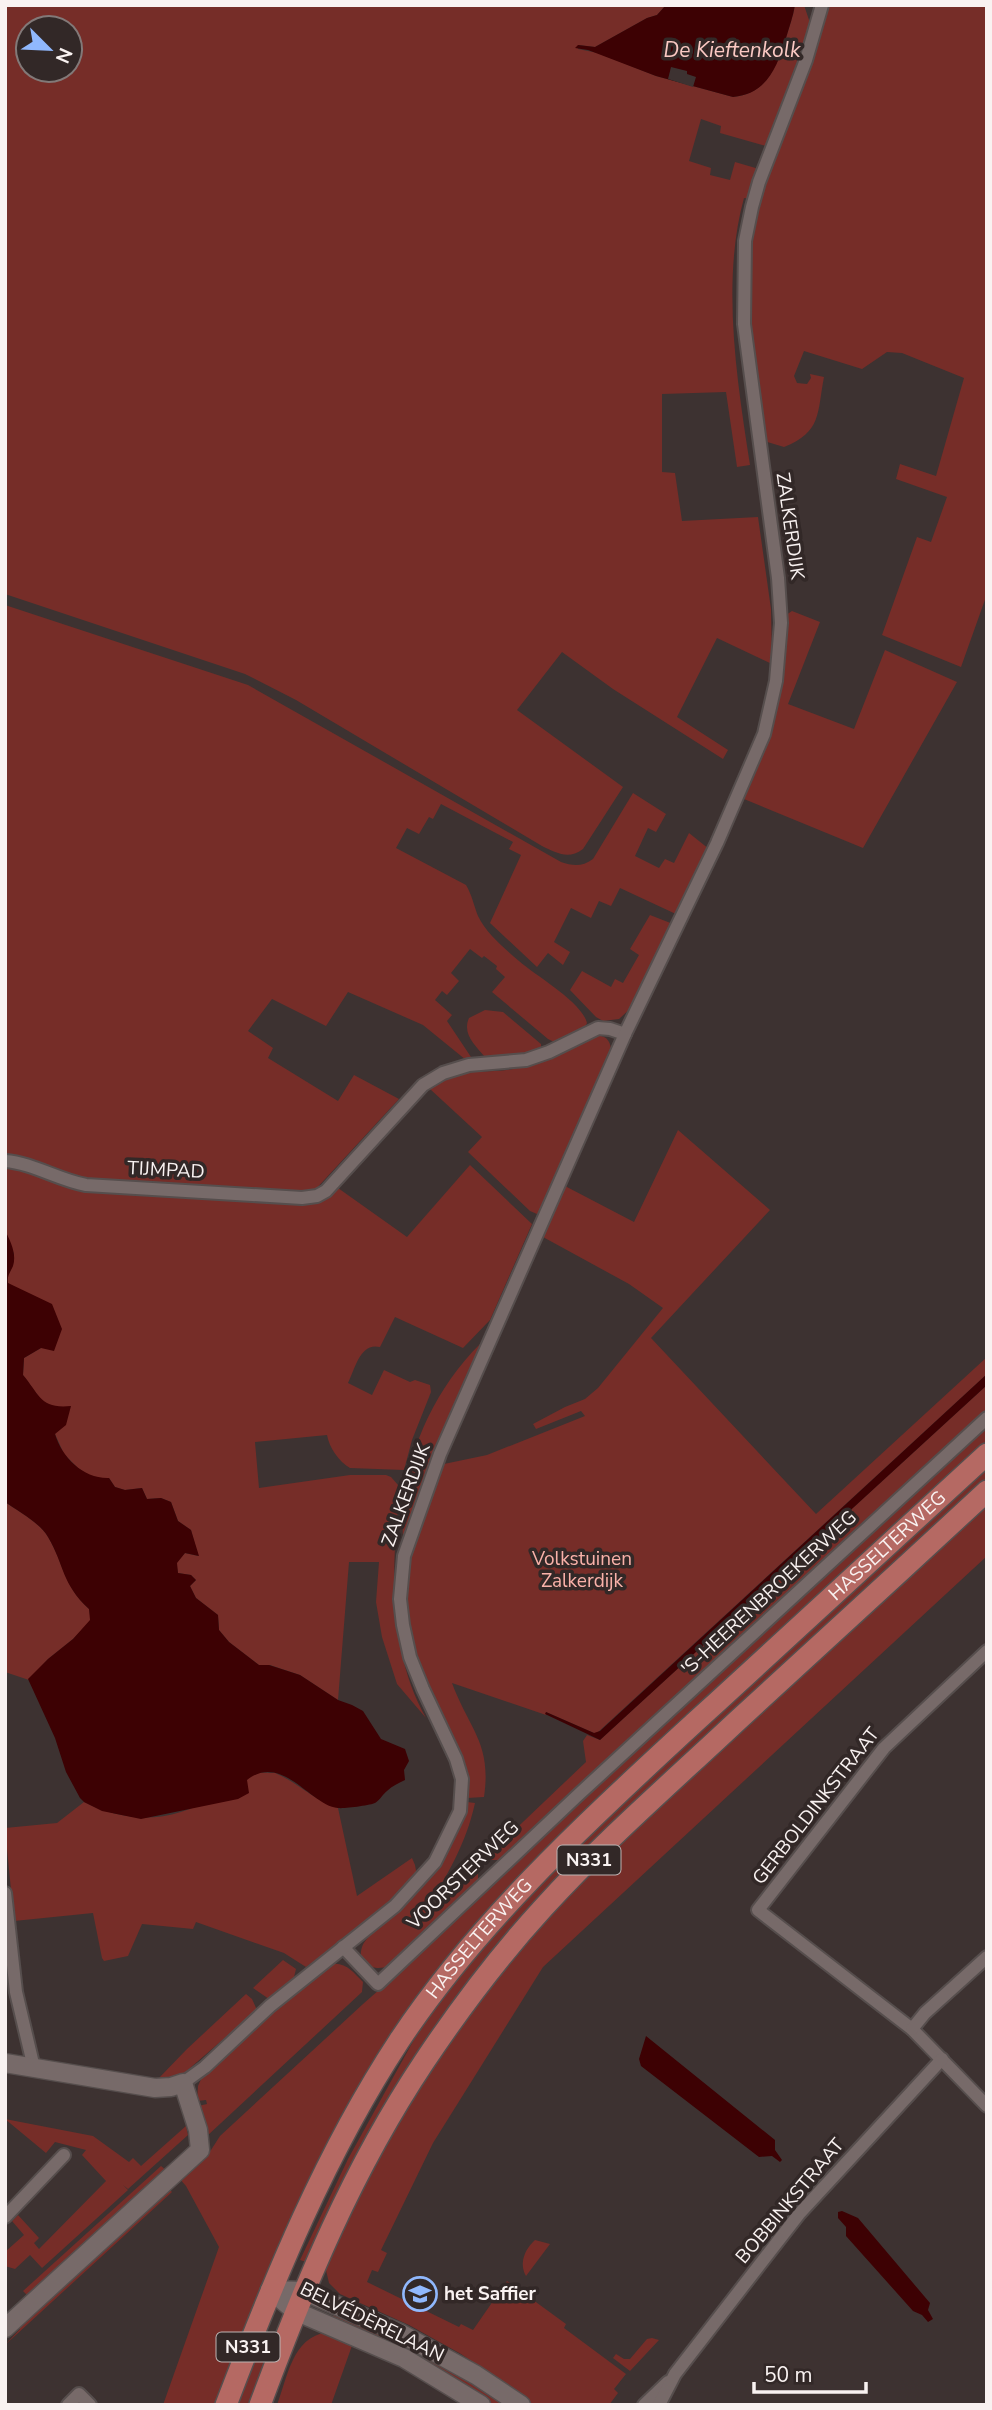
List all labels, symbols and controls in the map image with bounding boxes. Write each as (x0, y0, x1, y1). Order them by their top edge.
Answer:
north arrow (14, 14, 84, 84)
water label: De Kieftenkolk (664, 36, 801, 64)
text: N (49, 44, 78, 67)
street label: ZALKERDIJK (770, 471, 811, 582)
street label: TIJMPAD (127, 1155, 205, 1185)
street label: ZALKERDIJK (375, 1439, 437, 1550)
street label: HASSELTERWEG (823, 1485, 952, 1607)
street label: 'S-HEERENBROEKERWEG (676, 1505, 862, 1681)
park label: Volkstuinen Zalkerdijk (531, 1546, 632, 1594)
street label: GERBOLDINKSTRAAT (746, 1722, 886, 1890)
street label: VOORSTERWEG (400, 1815, 525, 1936)
road number: N331 (558, 1846, 620, 1874)
street label: HASSELTERWEG (420, 1873, 538, 2004)
street label: BOBBINKSTRAAT (730, 2132, 851, 2269)
school or university icon: het Saffier (401, 2275, 439, 2313)
street label: BELVÉDÈRELAAN (296, 2276, 448, 2368)
place label: het Saffier (444, 2281, 537, 2307)
road number: N331 (216, 2332, 280, 2362)
scale bar (754, 2350, 866, 2394)
text: 50 m (764, 2361, 813, 2389)

